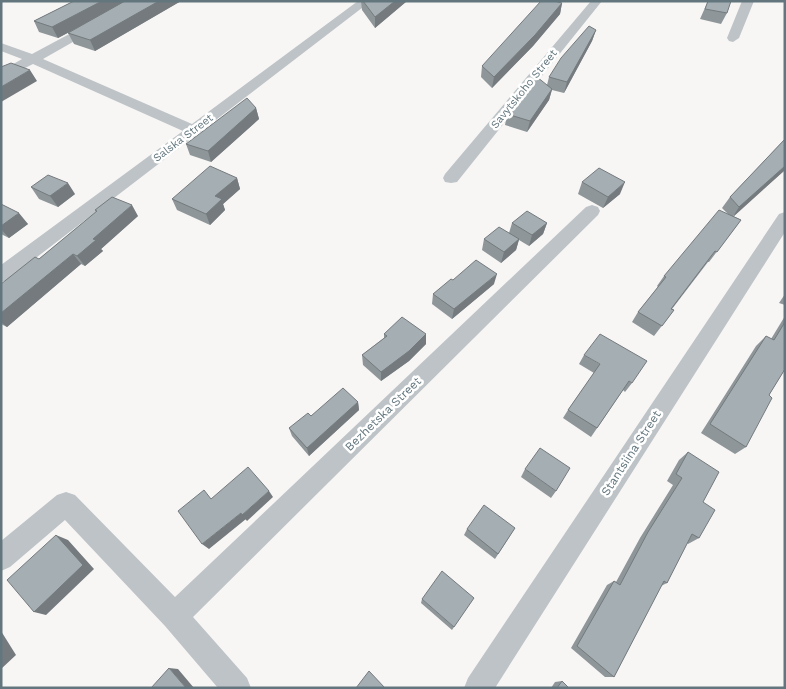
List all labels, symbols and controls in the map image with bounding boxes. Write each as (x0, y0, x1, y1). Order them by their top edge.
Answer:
street label: Savytskoho Street (488, 47, 560, 131)
street label: Salska Street (151, 111, 216, 165)
street label: Bezhetska Street (342, 374, 424, 454)
street label: Stantsiina Street (598, 408, 664, 498)

